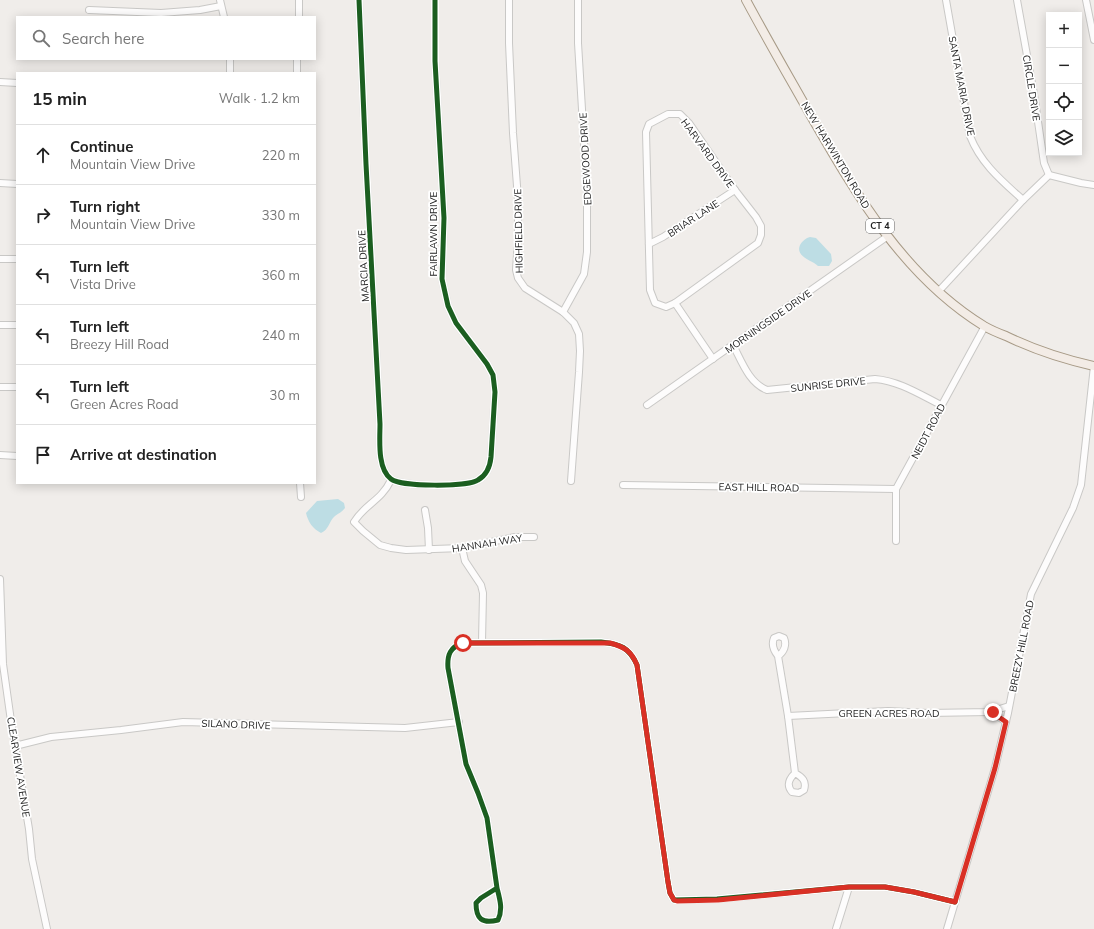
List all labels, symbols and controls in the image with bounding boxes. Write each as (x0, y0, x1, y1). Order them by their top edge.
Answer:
map controls (1046, 12, 1082, 156)
button: + (1046, 12, 1082, 48)
search box (16, 16, 316, 60)
icon: search (30, 27, 52, 49)
text: Search here (62, 29, 144, 48)
street label: SANTA MARIA DRIVE (945, 35, 978, 137)
button: − (1046, 48, 1082, 84)
street label: CIRCLE DRIVE (1020, 54, 1043, 122)
button: locate (1046, 84, 1082, 120)
text: 15 min (32, 88, 87, 109)
text: Walk · 1.2 km (219, 90, 300, 106)
street label: NEW HARWINTON ROAD (798, 99, 873, 211)
street label: EDGEWOOD DRIVE (577, 112, 594, 206)
street label: HARVARD DRIVE (678, 116, 737, 191)
button: layers (1046, 120, 1082, 156)
text: Continue (70, 137, 133, 156)
icon: ahead (32, 144, 54, 166)
text: 220 m (262, 147, 300, 163)
text: Mountain View Drive (70, 156, 195, 172)
street label: HIGHFIELD DRIVE (511, 188, 526, 273)
street label: FAIRLAWN DRIVE (427, 191, 440, 277)
text: Turn right (70, 197, 140, 216)
street label: BRIAR LANE (665, 197, 722, 240)
icon: right (32, 204, 54, 226)
text: 330 m (262, 207, 300, 223)
text: Mountain View Drive (70, 216, 195, 232)
road number: CT 4 (866, 219, 894, 233)
street label: MARCIA DRIVE (355, 230, 372, 302)
text: Turn left (70, 257, 129, 276)
icon: left (32, 264, 54, 286)
text: 360 m (262, 267, 300, 283)
text: Vista Drive (70, 276, 136, 292)
street label: MORNINGSIDE DRIVE (723, 287, 814, 356)
text: Turn left (70, 317, 129, 336)
icon: left (32, 324, 54, 346)
text: 240 m (262, 327, 300, 343)
text: Breezy Hill Road (70, 336, 169, 352)
street label: SUNRISE DRIVE (790, 374, 866, 395)
text: Turn left (70, 377, 129, 396)
icon: left (32, 384, 54, 406)
text: 30 m (270, 387, 300, 403)
text: Green Acres Road (70, 396, 179, 412)
street label: NEIDT ROAD (908, 401, 948, 461)
icon: arrive (32, 444, 54, 466)
text: Arrive at destination (70, 445, 217, 464)
street label: EAST HILL ROAD (718, 480, 800, 495)
street label: HANNAH WAY (451, 531, 524, 555)
street label: BREEZY HILL ROAD (1006, 599, 1037, 693)
route start (454, 634, 472, 652)
route end (984, 703, 1002, 721)
street label: GREEN ACRES ROAD (839, 707, 939, 720)
street label: CLEARVIEW AVENUE (4, 716, 33, 818)
street label: SILANO DRIVE (201, 717, 271, 732)

